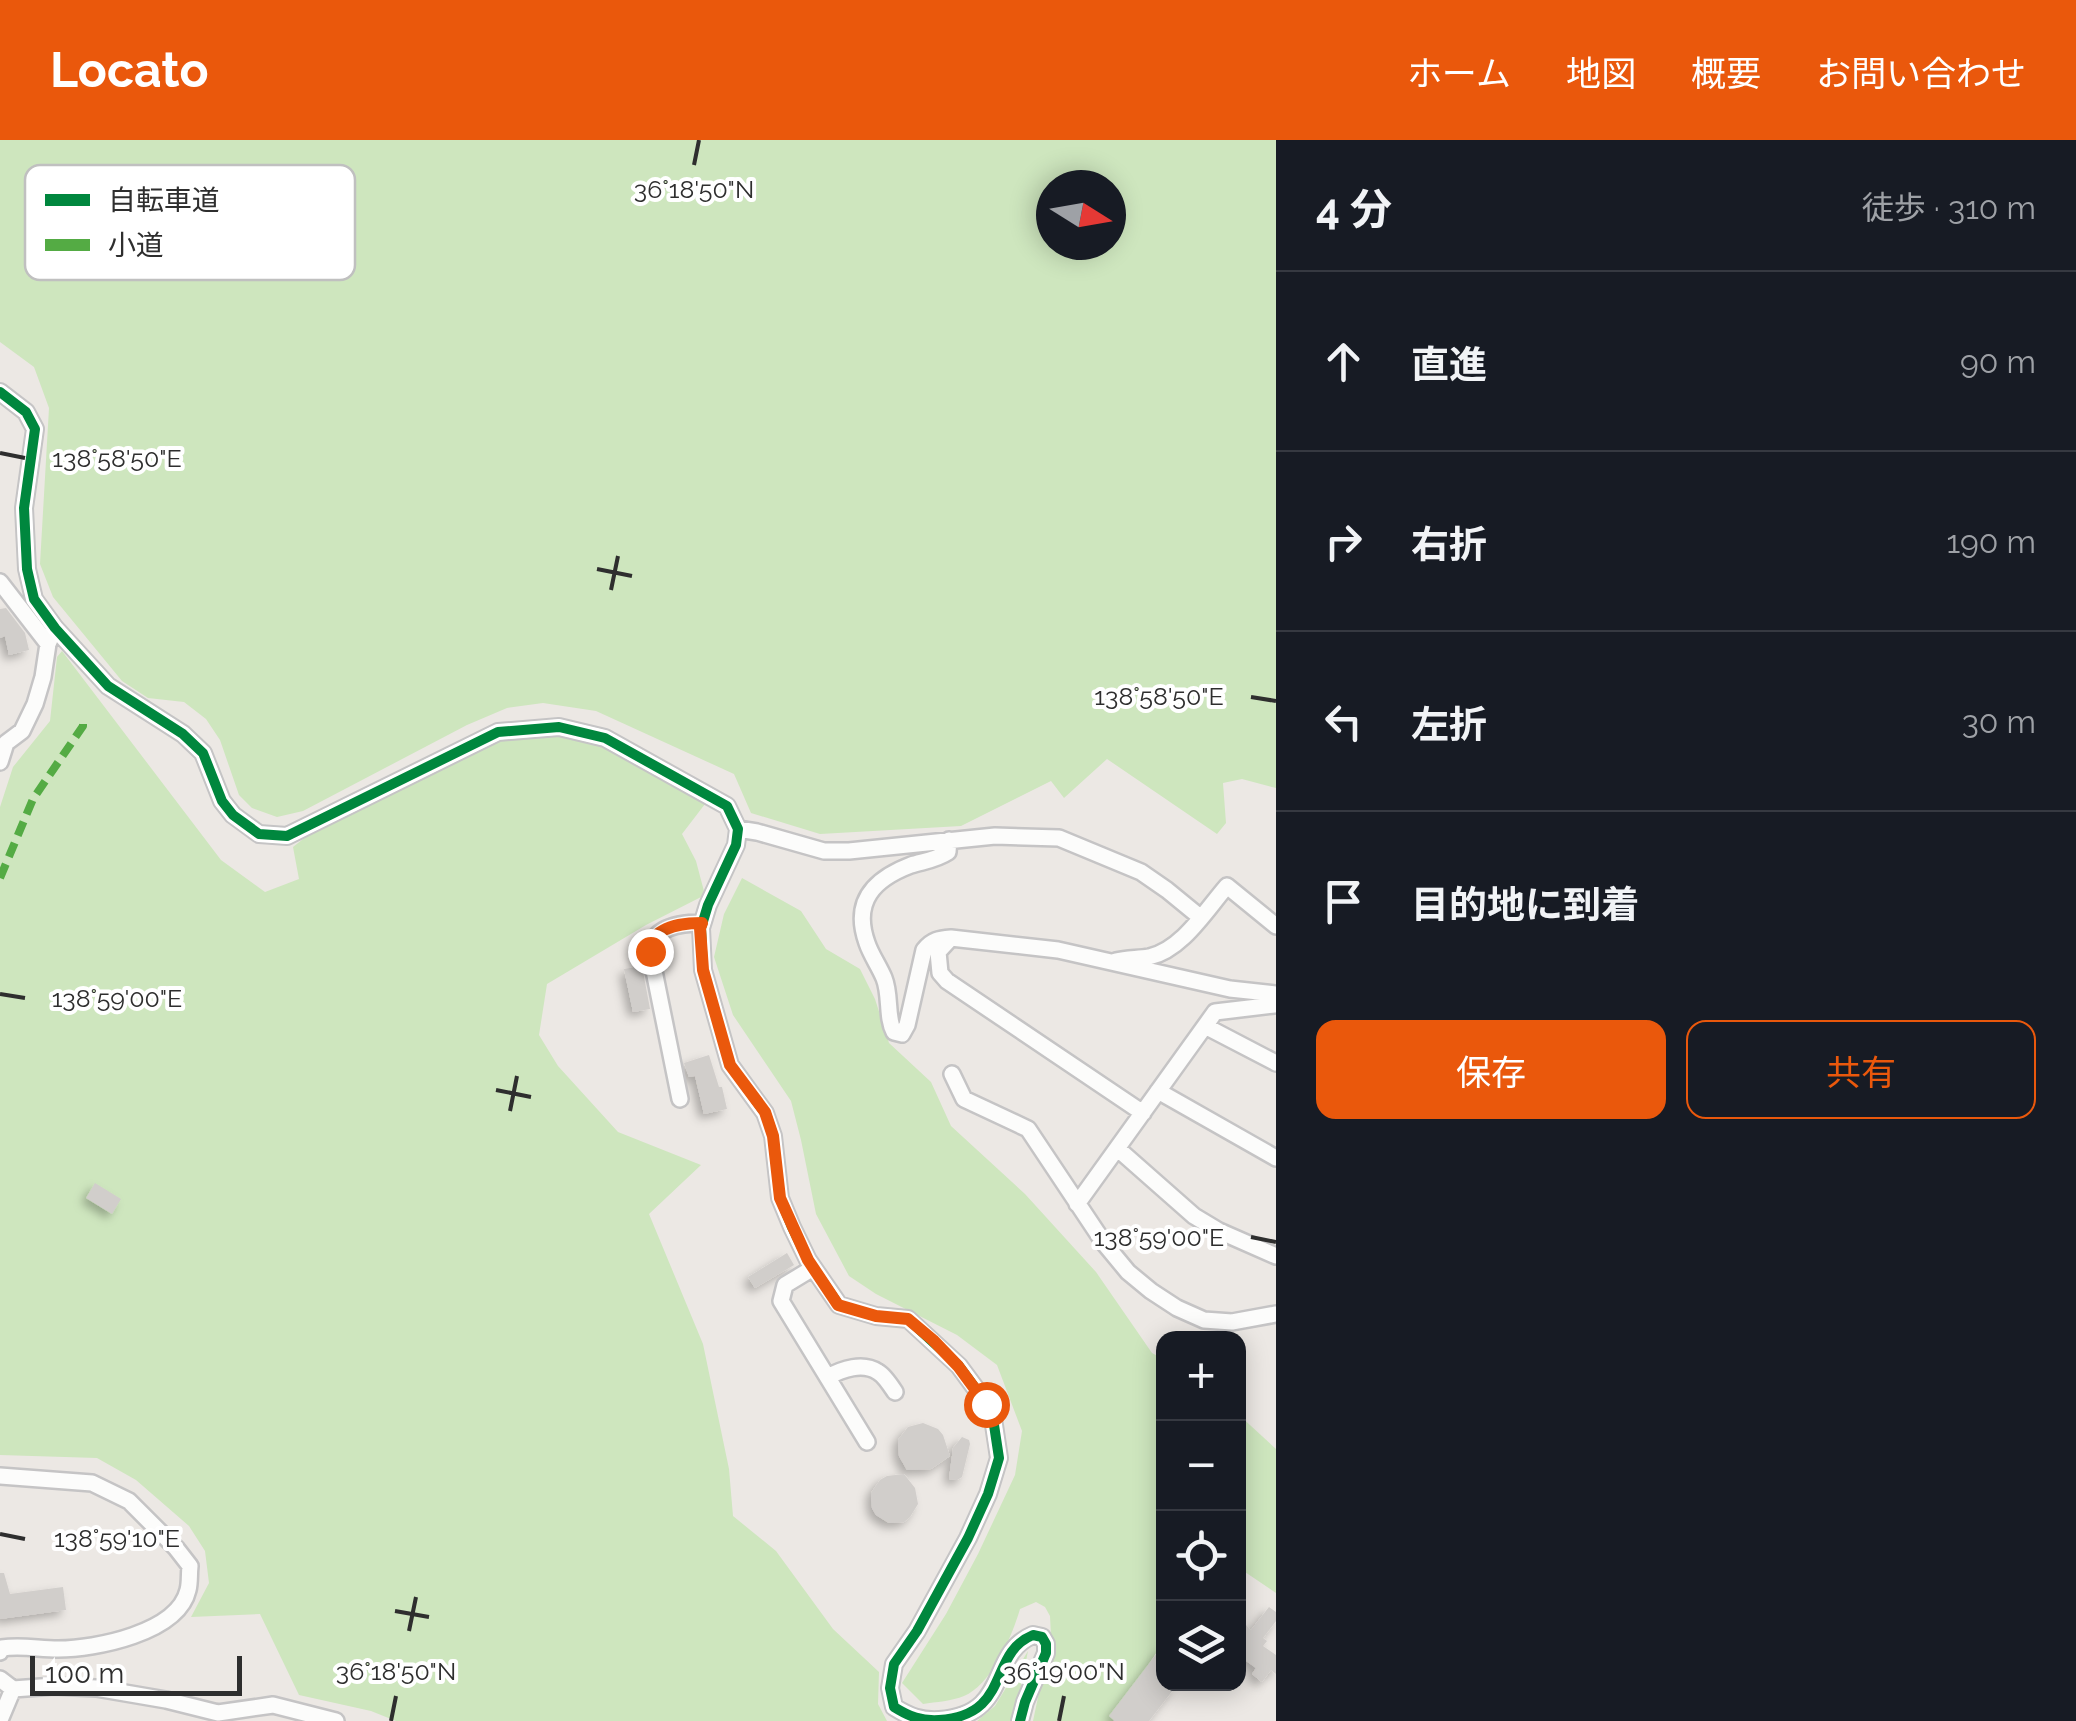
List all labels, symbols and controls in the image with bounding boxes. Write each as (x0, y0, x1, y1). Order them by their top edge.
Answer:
text: Locato (50, 42, 209, 98)
text: ホーム (1407, 53, 1511, 94)
text: 地図 (1566, 53, 1636, 94)
text: 概要 (1691, 53, 1761, 94)
text: お問い合わせ (1816, 53, 2026, 94)
legend (25, 165, 355, 280)
north arrow (1036, 170, 1126, 260)
text: 36°18'50"N (634, 174, 754, 204)
text: 自転車道 (108, 184, 220, 217)
text: 4 分 (1316, 185, 1392, 234)
text: 徒歩 · 310 m (1862, 189, 2036, 226)
text: 小道 (108, 229, 164, 262)
icon: ahead (1316, 334, 1371, 389)
text: 直進 (1411, 342, 1487, 387)
text: 90 m (1960, 343, 2036, 380)
text: 138°58'50"E (52, 443, 182, 473)
icon: right (1316, 514, 1371, 569)
text: 右折 (1411, 522, 1487, 567)
text: 190 m (1946, 523, 2036, 560)
text: 138°58'50"E (1094, 681, 1224, 711)
icon: left (1316, 694, 1371, 749)
text: 左折 (1411, 702, 1487, 747)
text: 30 m (1962, 703, 2036, 740)
icon: arrive (1316, 874, 1371, 929)
text: 目的地に到着 (1411, 882, 1639, 927)
route end (628, 929, 674, 975)
text: 138°59'00"E (52, 983, 182, 1013)
button: 保存 (1316, 1020, 1666, 1119)
button: 共有 (1686, 1020, 2036, 1119)
text: 138°59'00"E (1094, 1222, 1224, 1252)
map controls (1156, 1331, 1246, 1691)
button: + (1156, 1331, 1246, 1421)
route start (964, 1382, 1010, 1428)
button: − (1156, 1421, 1246, 1511)
button: locate (1156, 1511, 1246, 1601)
text: 138°59'10"E (54, 1523, 180, 1553)
button: layers (1156, 1601, 1246, 1691)
scale bar (30, 1651, 242, 1696)
text: 36°18'50"N (336, 1656, 456, 1686)
text: 36°19'00"N (1003, 1656, 1125, 1686)
text: 100 m (45, 1657, 124, 1690)

